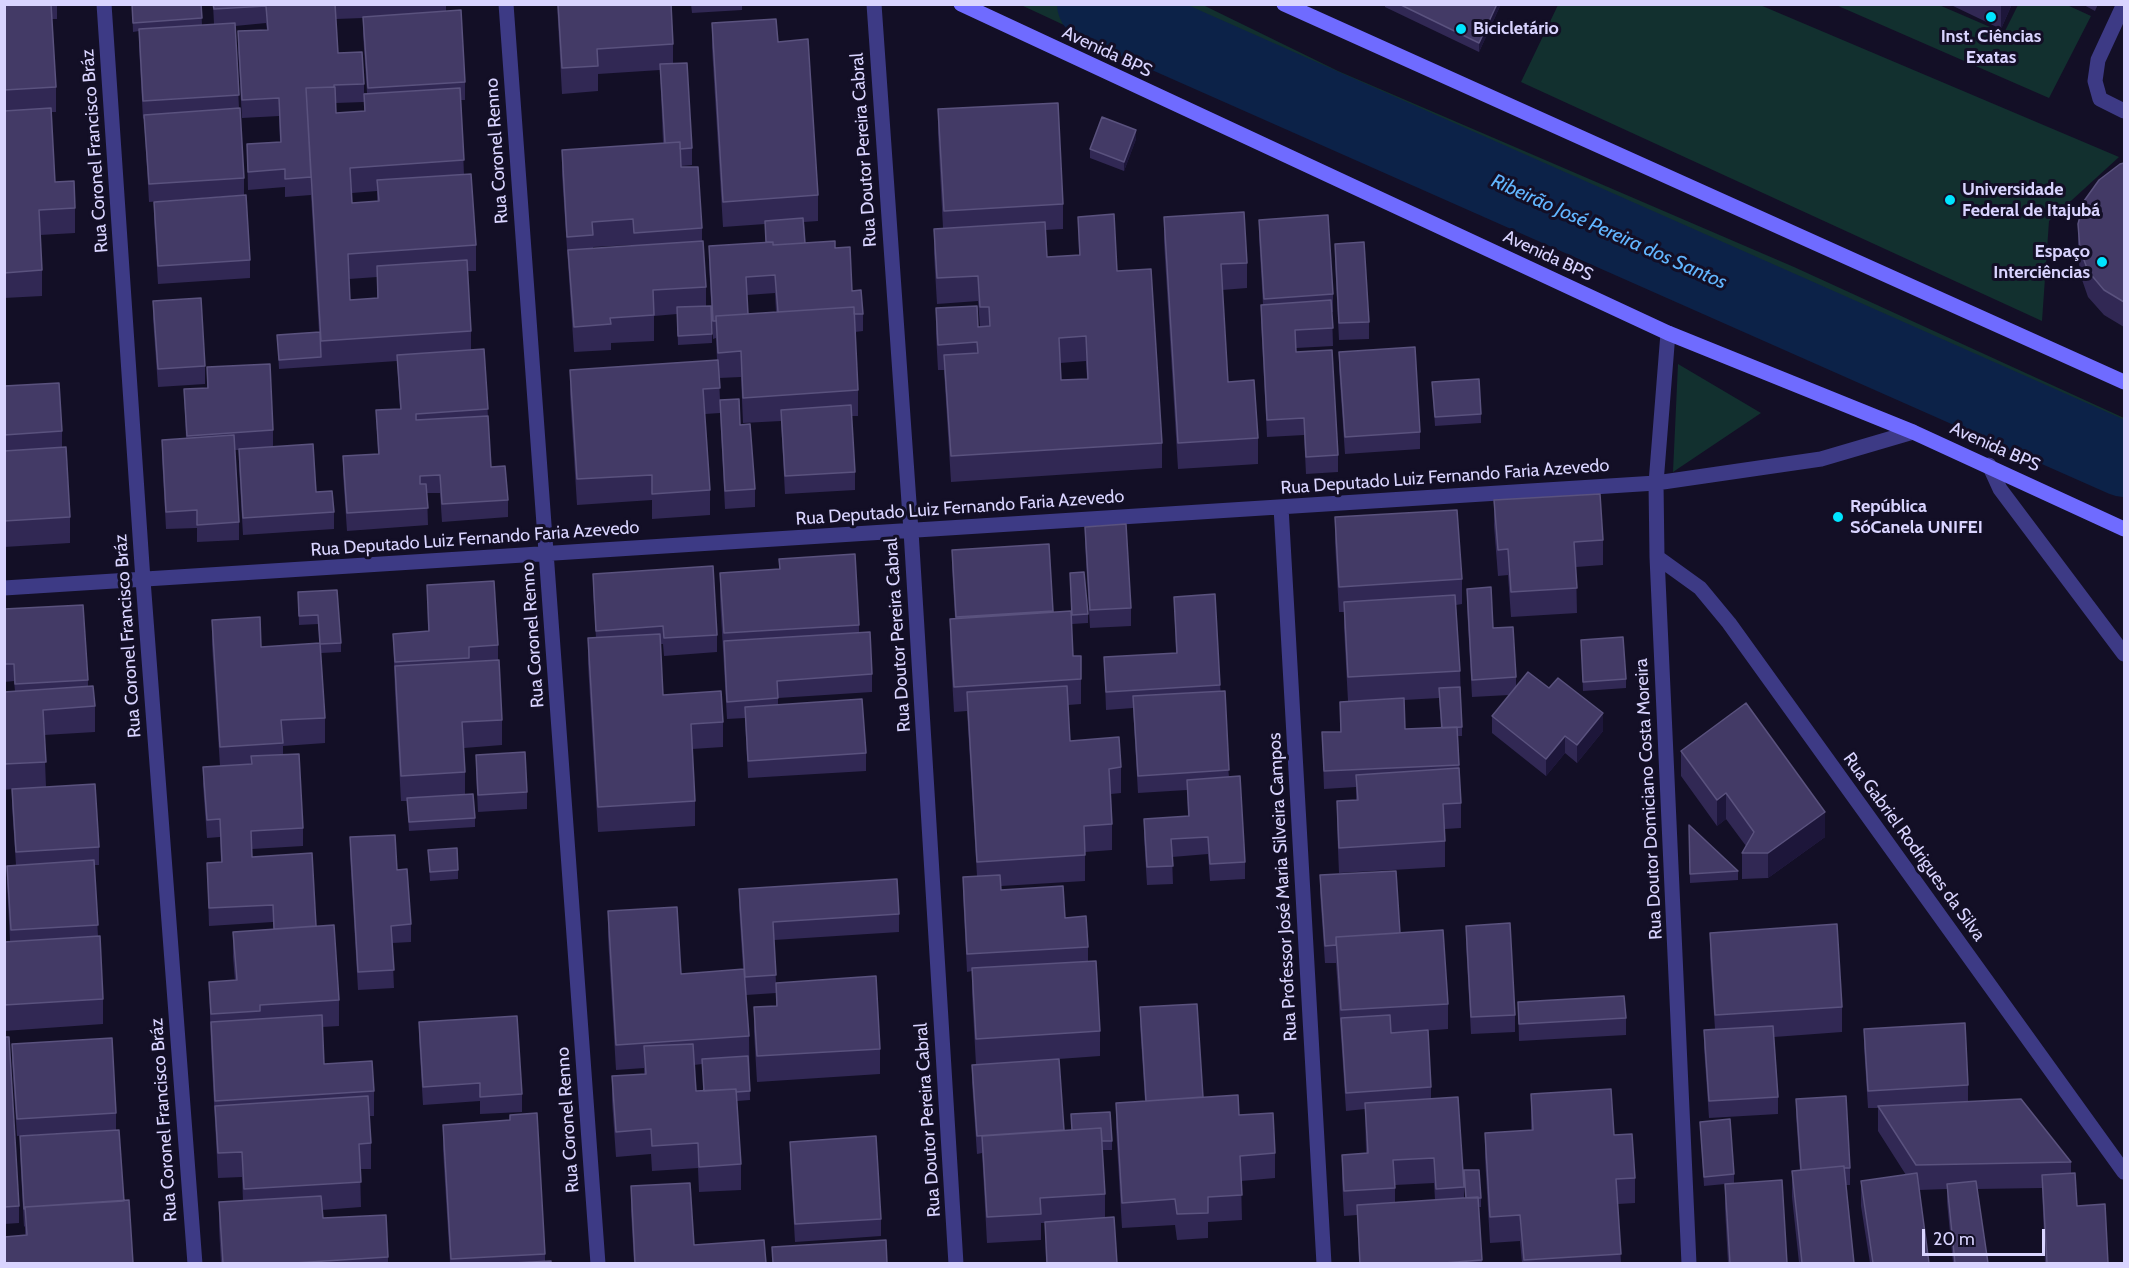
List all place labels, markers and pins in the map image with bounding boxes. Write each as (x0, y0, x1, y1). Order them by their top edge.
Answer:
marker: Inst. Ciências Exatas (1984, 10, 1998, 24)
place label: Bicicletário (1473, 18, 1559, 40)
marker: Bicicletário (1454, 22, 1468, 36)
place label: Inst. Ciências Exatas (1941, 26, 2041, 68)
place label: Universidade Federal de Itajubá (1962, 179, 2100, 222)
marker: Universidade Federal de Itajubá (1943, 193, 1957, 207)
place label: Espaço Interciências (1993, 241, 2090, 284)
marker: Espaço Interciências (2095, 255, 2109, 269)
place label: República SóCanela UNIFEI (1850, 496, 1983, 538)
marker: República SóCanela UNIFEI (1831, 510, 1845, 524)

